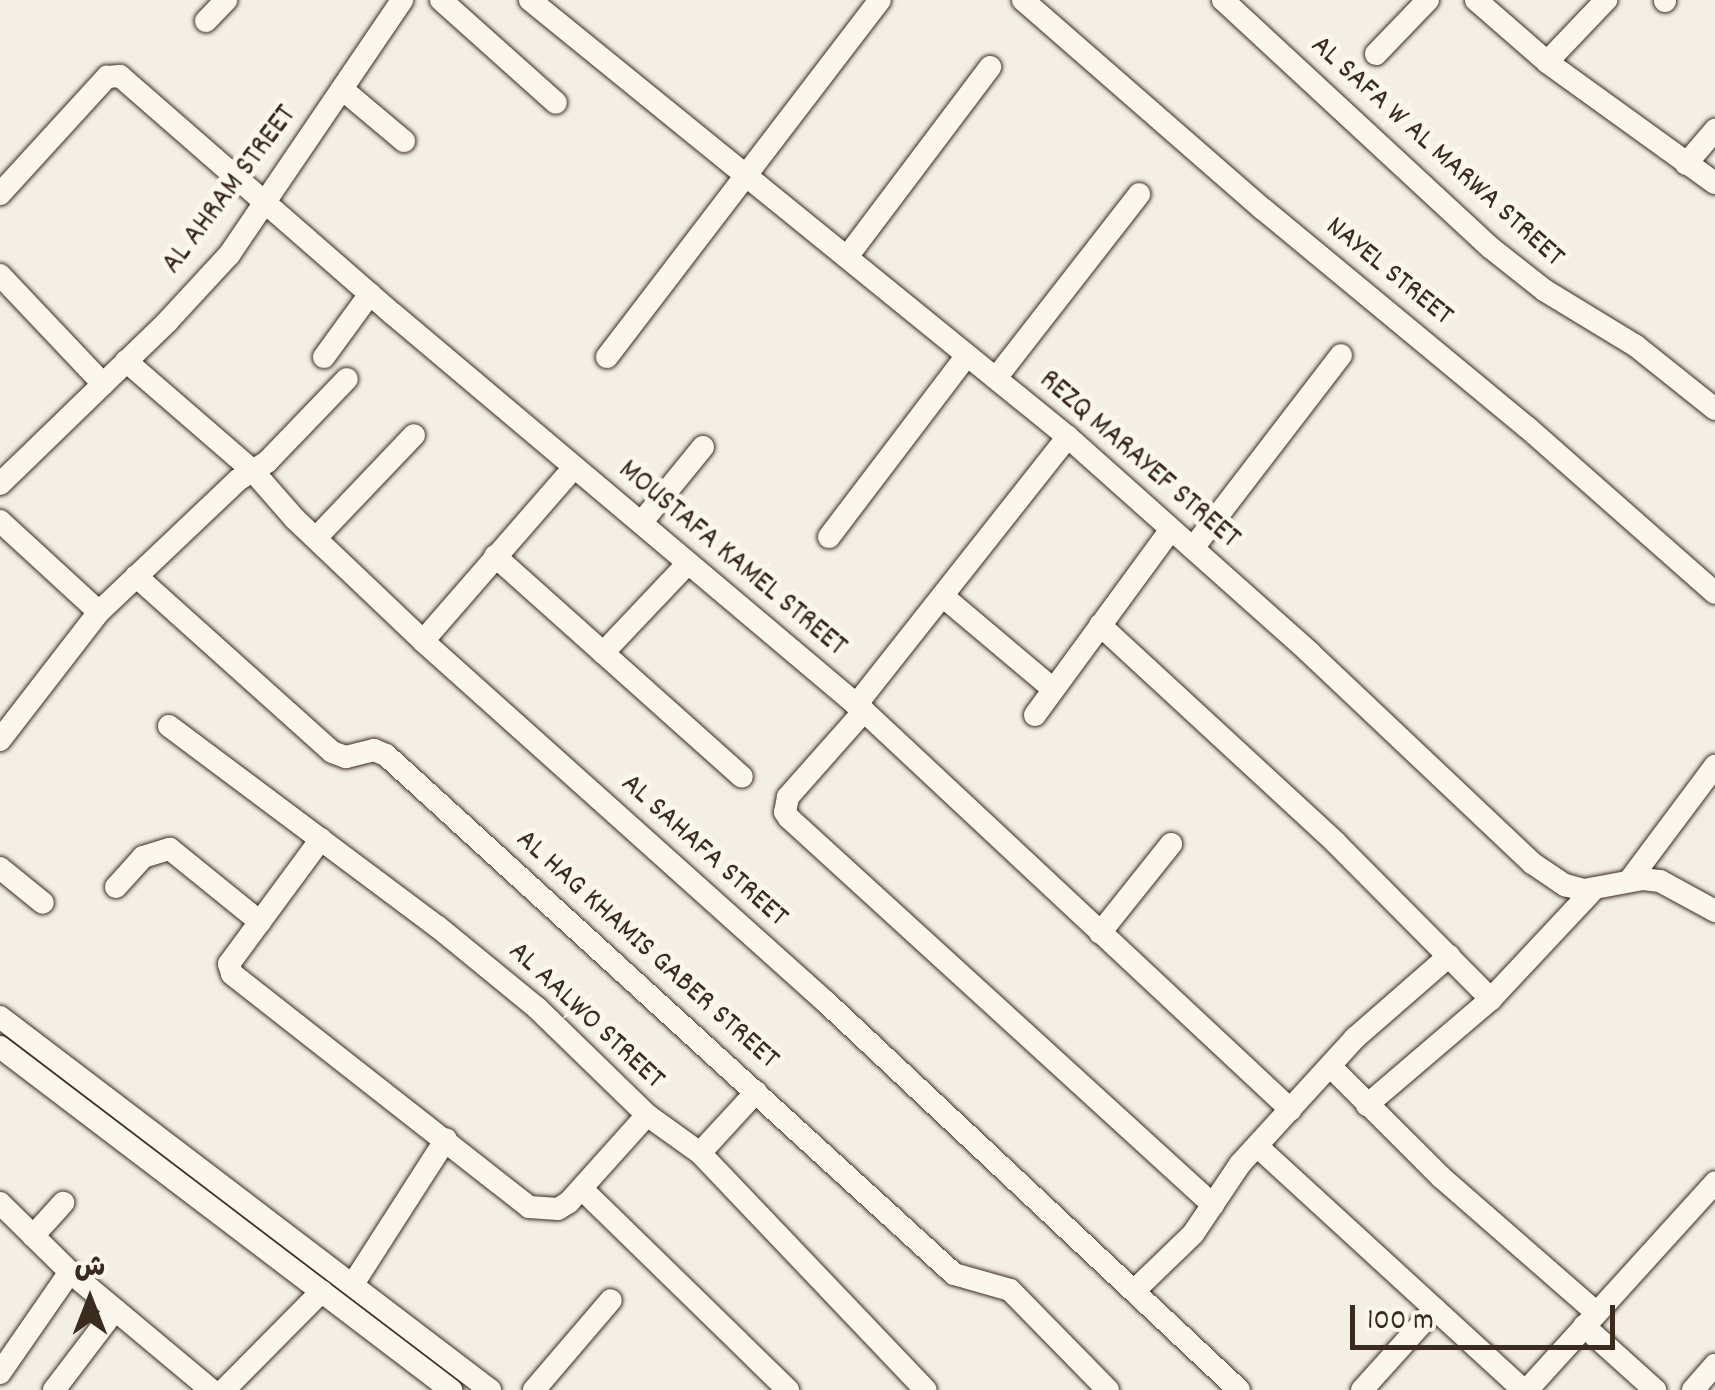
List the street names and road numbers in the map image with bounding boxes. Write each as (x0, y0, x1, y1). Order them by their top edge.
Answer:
street label: AL SAFA W AL MARWA STREET (1302, 29, 1570, 277)
street label: AL AHRAM STREET (156, 100, 306, 282)
street label: NAYEL STREET (1317, 211, 1459, 335)
street label: REZQ MARAYEF STREET (1030, 364, 1246, 558)
street label: MOUSTAFA KAMEL STREET (609, 454, 853, 666)
street label: AL SAHAFA STREET (612, 768, 794, 936)
street label: AL HAG KHAMIS GABER STREET (507, 823, 785, 1079)
street label: AL AALWO STREET (499, 935, 671, 1099)

